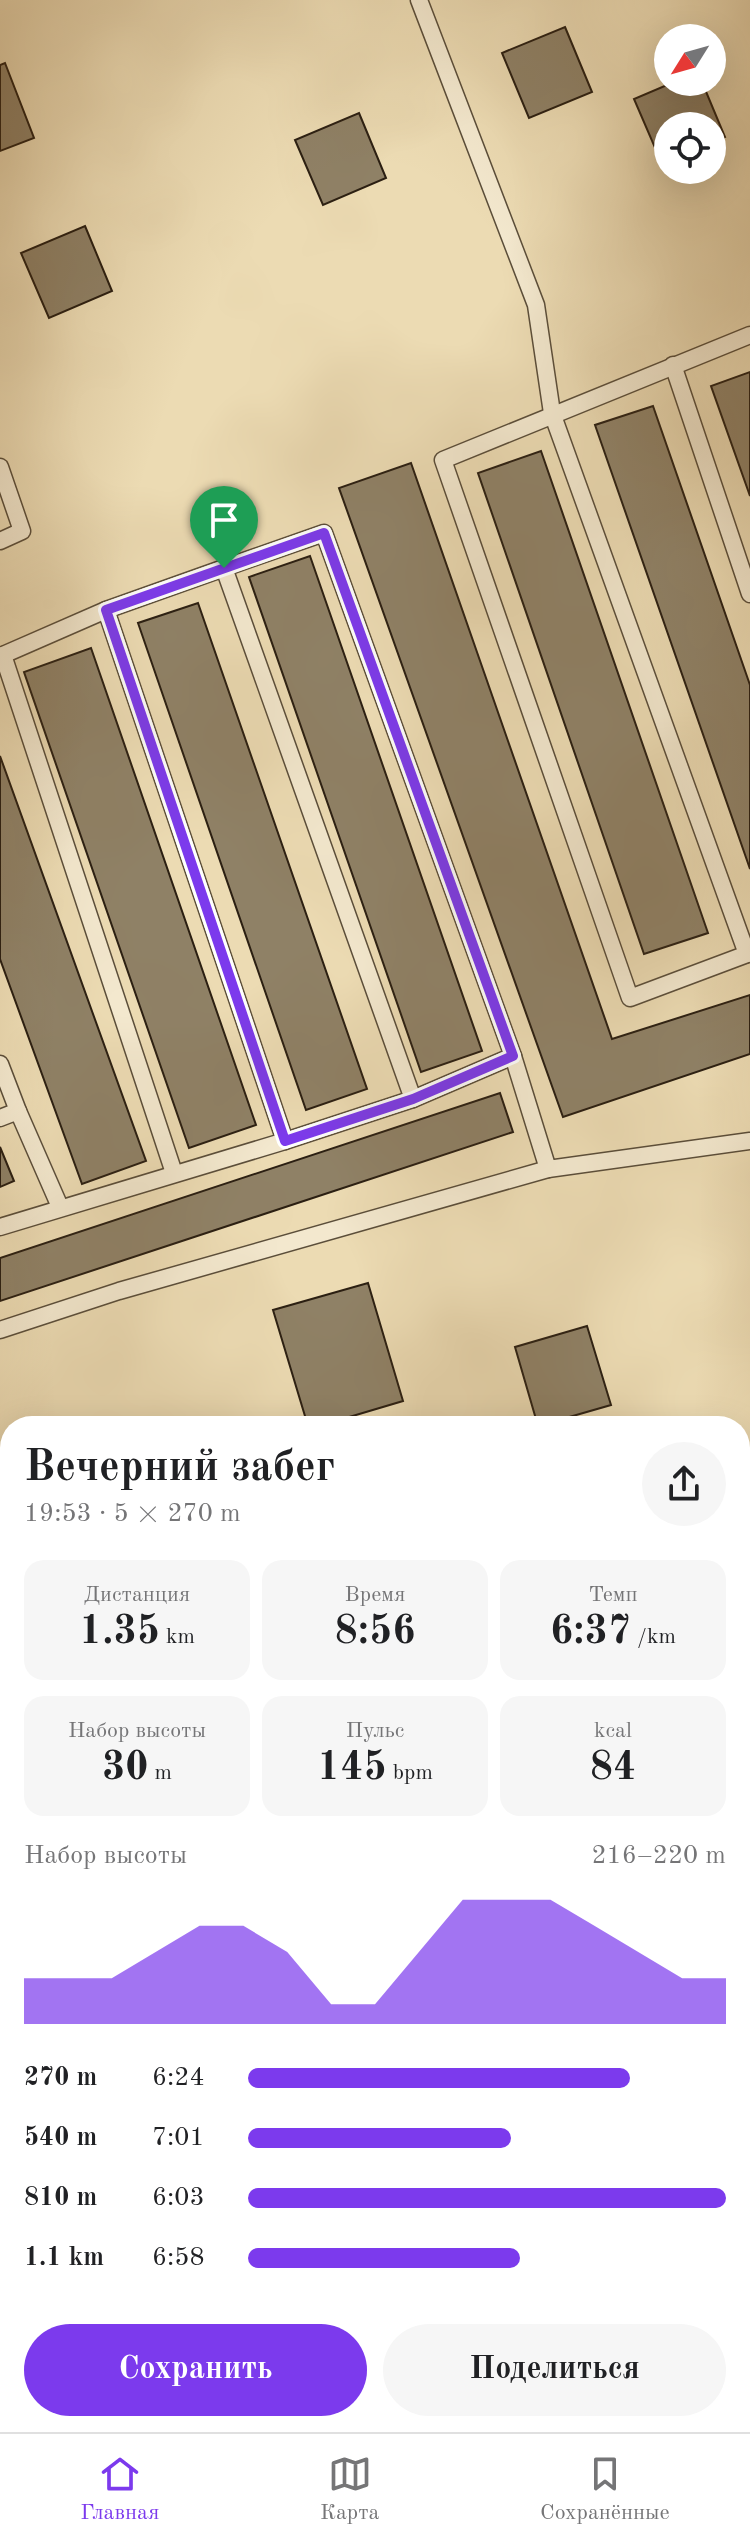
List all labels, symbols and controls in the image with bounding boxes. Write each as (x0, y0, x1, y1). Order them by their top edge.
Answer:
north arrow (654, 24, 726, 96)
map controls (654, 24, 726, 184)
button: locate (654, 112, 726, 184)
pin (190, 486, 258, 568)
icon: arrive (202, 498, 246, 542)
button: share (642, 1442, 726, 1526)
text: Вечерний забег (24, 1446, 335, 1490)
text: 19:53 · 5 × 270 m (24, 1501, 241, 1527)
text: Дистанция (84, 1584, 190, 1606)
text: Время (345, 1584, 405, 1606)
text: Темп (588, 1584, 638, 1606)
text: 1.35 (79, 1613, 160, 1653)
text: 8:56 (335, 1613, 415, 1653)
text: 6:37 (550, 1613, 631, 1653)
text: km (160, 1626, 195, 1648)
text: /km (631, 1626, 676, 1648)
text: Набор высоты (68, 1720, 206, 1742)
text: Пульс (346, 1720, 404, 1742)
text: kcal (594, 1720, 632, 1742)
text: 30 (102, 1749, 148, 1789)
text: 145 (317, 1749, 387, 1789)
text: 84 (590, 1749, 636, 1789)
text: m (148, 1762, 172, 1784)
text: bpm (387, 1762, 433, 1784)
text: Набор высоты (24, 1843, 187, 1869)
text: 216–220 m (591, 1843, 726, 1869)
text: 270 m (24, 2065, 97, 2091)
text: 6:24 (152, 2065, 205, 2091)
text: 540 m (24, 2125, 97, 2151)
text: 7:01 (152, 2125, 205, 2151)
text: 810 m (24, 2185, 97, 2211)
text: 6:03 (152, 2185, 205, 2211)
text: 1.1 km (24, 2245, 104, 2271)
text: 6:58 (152, 2245, 205, 2271)
button: Сохранить (24, 2324, 367, 2416)
button: Поделиться (383, 2324, 726, 2416)
tab: Главная (80, 2452, 159, 2527)
tab: Карта (320, 2452, 379, 2527)
tab: Сохранённые (540, 2452, 670, 2527)

